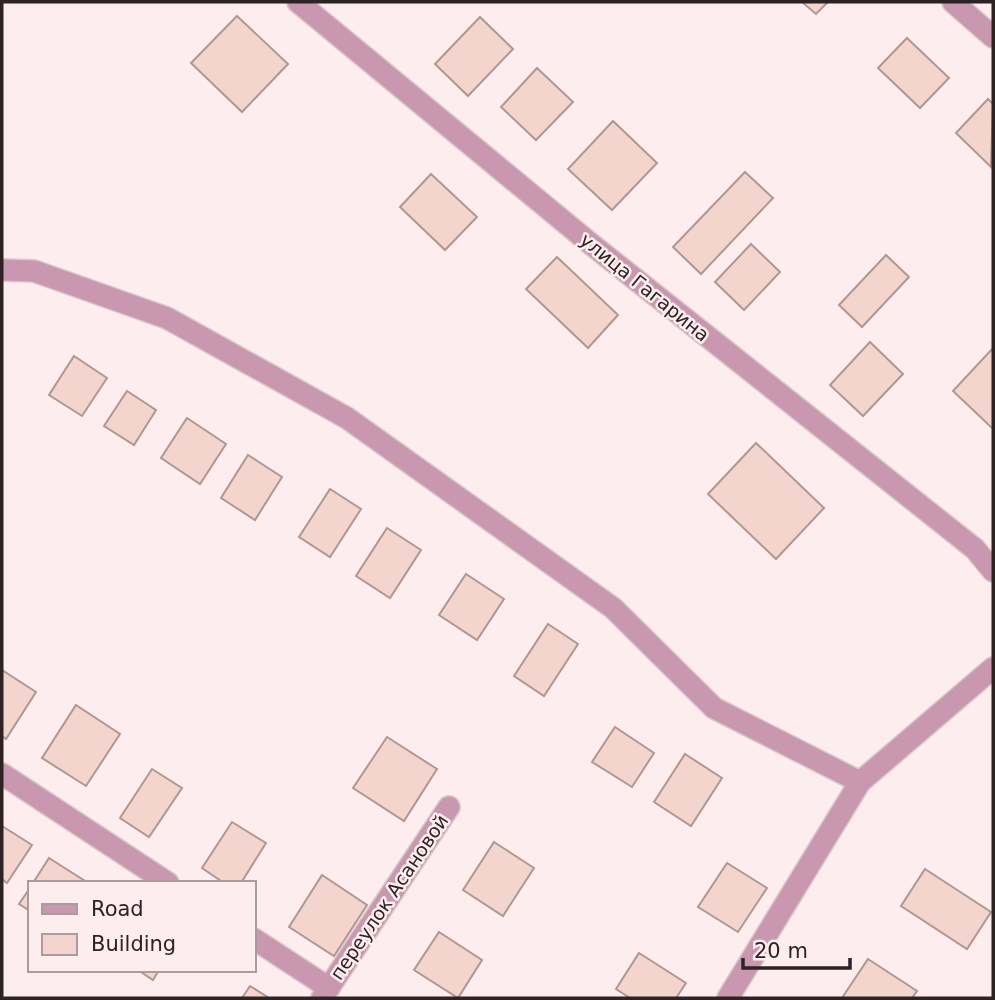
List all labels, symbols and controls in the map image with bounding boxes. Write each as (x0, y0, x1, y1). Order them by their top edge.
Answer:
street label: улица Гагарина (576, 228, 714, 346)
street label: переулок Асановой (325, 810, 453, 984)
legend (28, 881, 256, 972)
text: Road (91, 897, 144, 921)
scale bar (743, 926, 850, 970)
text: Building (91, 932, 176, 956)
text: 20 m (754, 939, 808, 963)

